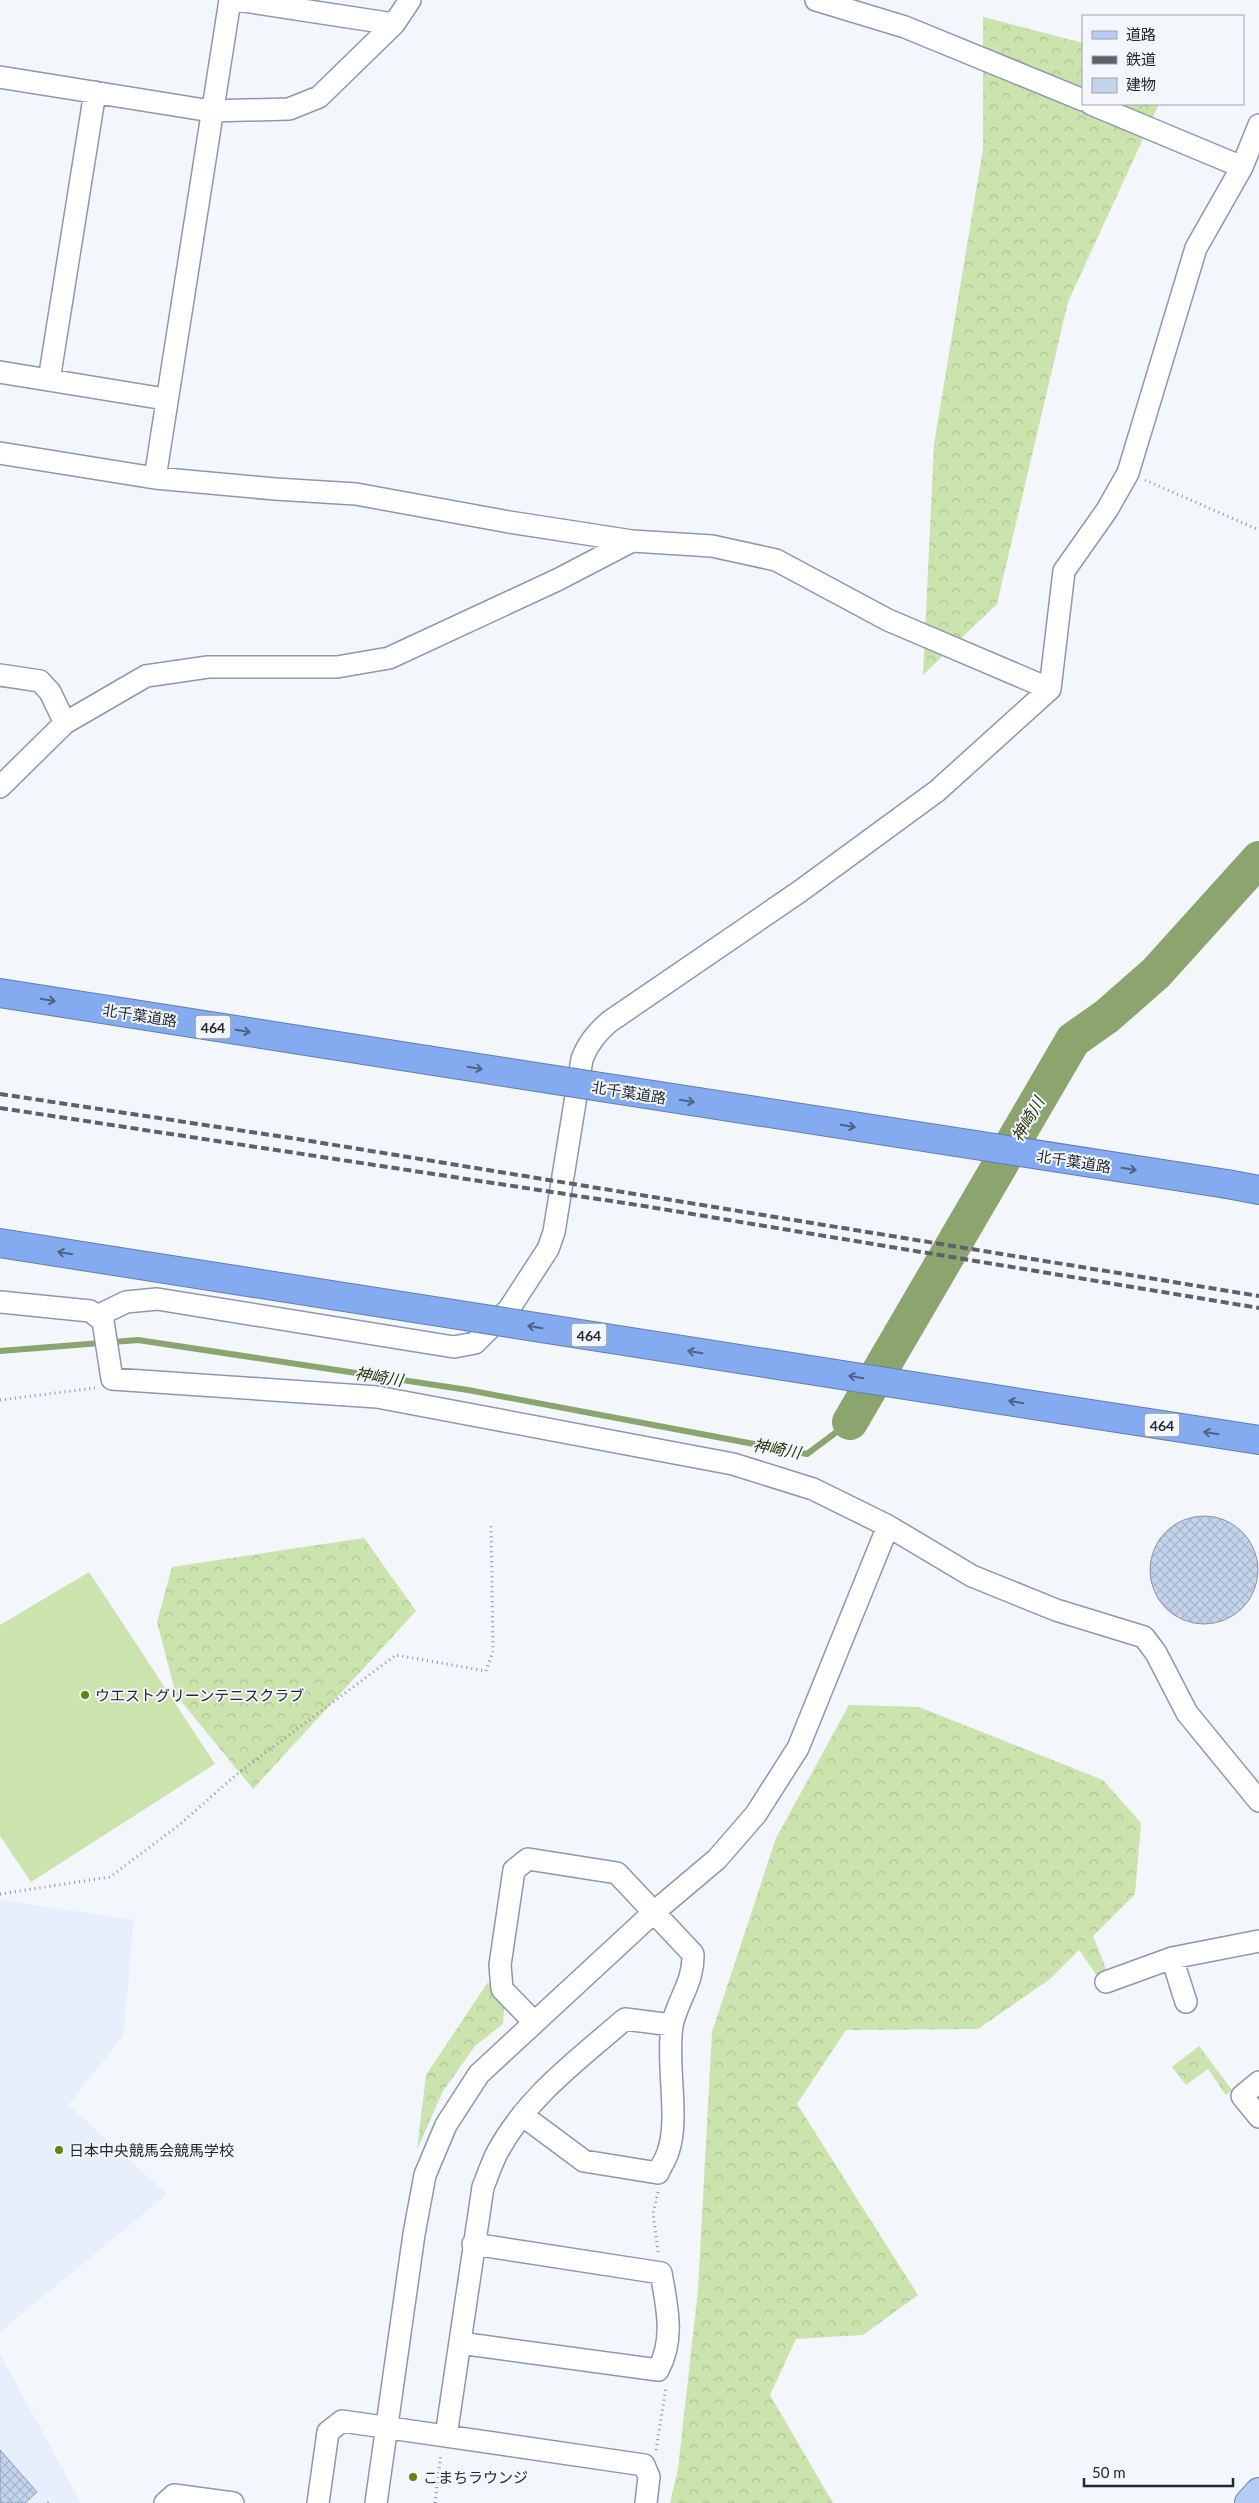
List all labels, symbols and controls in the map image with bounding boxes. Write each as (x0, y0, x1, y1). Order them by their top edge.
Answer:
legend (1082, 15, 1244, 105)
text: 道路 (1126, 25, 1156, 43)
text: 鉄道 (1126, 50, 1156, 68)
text: 建物 (1126, 75, 1156, 93)
one-way arrow (40, 996, 56, 1006)
street label: 北千葉道路 (102, 1000, 178, 1030)
road number: 464 (196, 1016, 230, 1038)
one-way arrow (235, 1027, 251, 1037)
one-way arrow (466, 1063, 482, 1073)
street label: 北千葉道路 (591, 1077, 667, 1107)
water label: 神崎川 (1007, 1092, 1048, 1145)
one-way arrow (679, 1096, 695, 1106)
one-way arrow (840, 1121, 856, 1131)
street label: 北千葉道路 (1036, 1146, 1112, 1176)
one-way arrow (1121, 1165, 1137, 1175)
one-way arrow (58, 1248, 74, 1258)
one-way arrow (527, 1321, 543, 1331)
road number: 464 (572, 1324, 606, 1346)
one-way arrow (688, 1347, 704, 1357)
water label: 神崎川 (354, 1363, 406, 1389)
one-way arrow (848, 1372, 864, 1382)
one-way arrow (1009, 1397, 1025, 1407)
road number: 464 (1144, 1414, 1180, 1436)
one-way arrow (1203, 1427, 1219, 1437)
water label: 神崎川 (752, 1434, 804, 1462)
place label: ウエストグリーンテニスクラブ (95, 1686, 304, 1704)
marker: ウエストグリーンテニスクラブ (79, 1689, 91, 1701)
place label: 日本中央競馬会競馬学校 (69, 2141, 234, 2159)
marker: 日本中央競馬会競馬学校 (53, 2144, 65, 2156)
scale bar (1084, 2456, 1233, 2488)
text: 50 m (1092, 2463, 1126, 2481)
place label: こまちラウンジ (423, 2468, 528, 2486)
marker: こまちラウンジ (407, 2471, 419, 2483)

